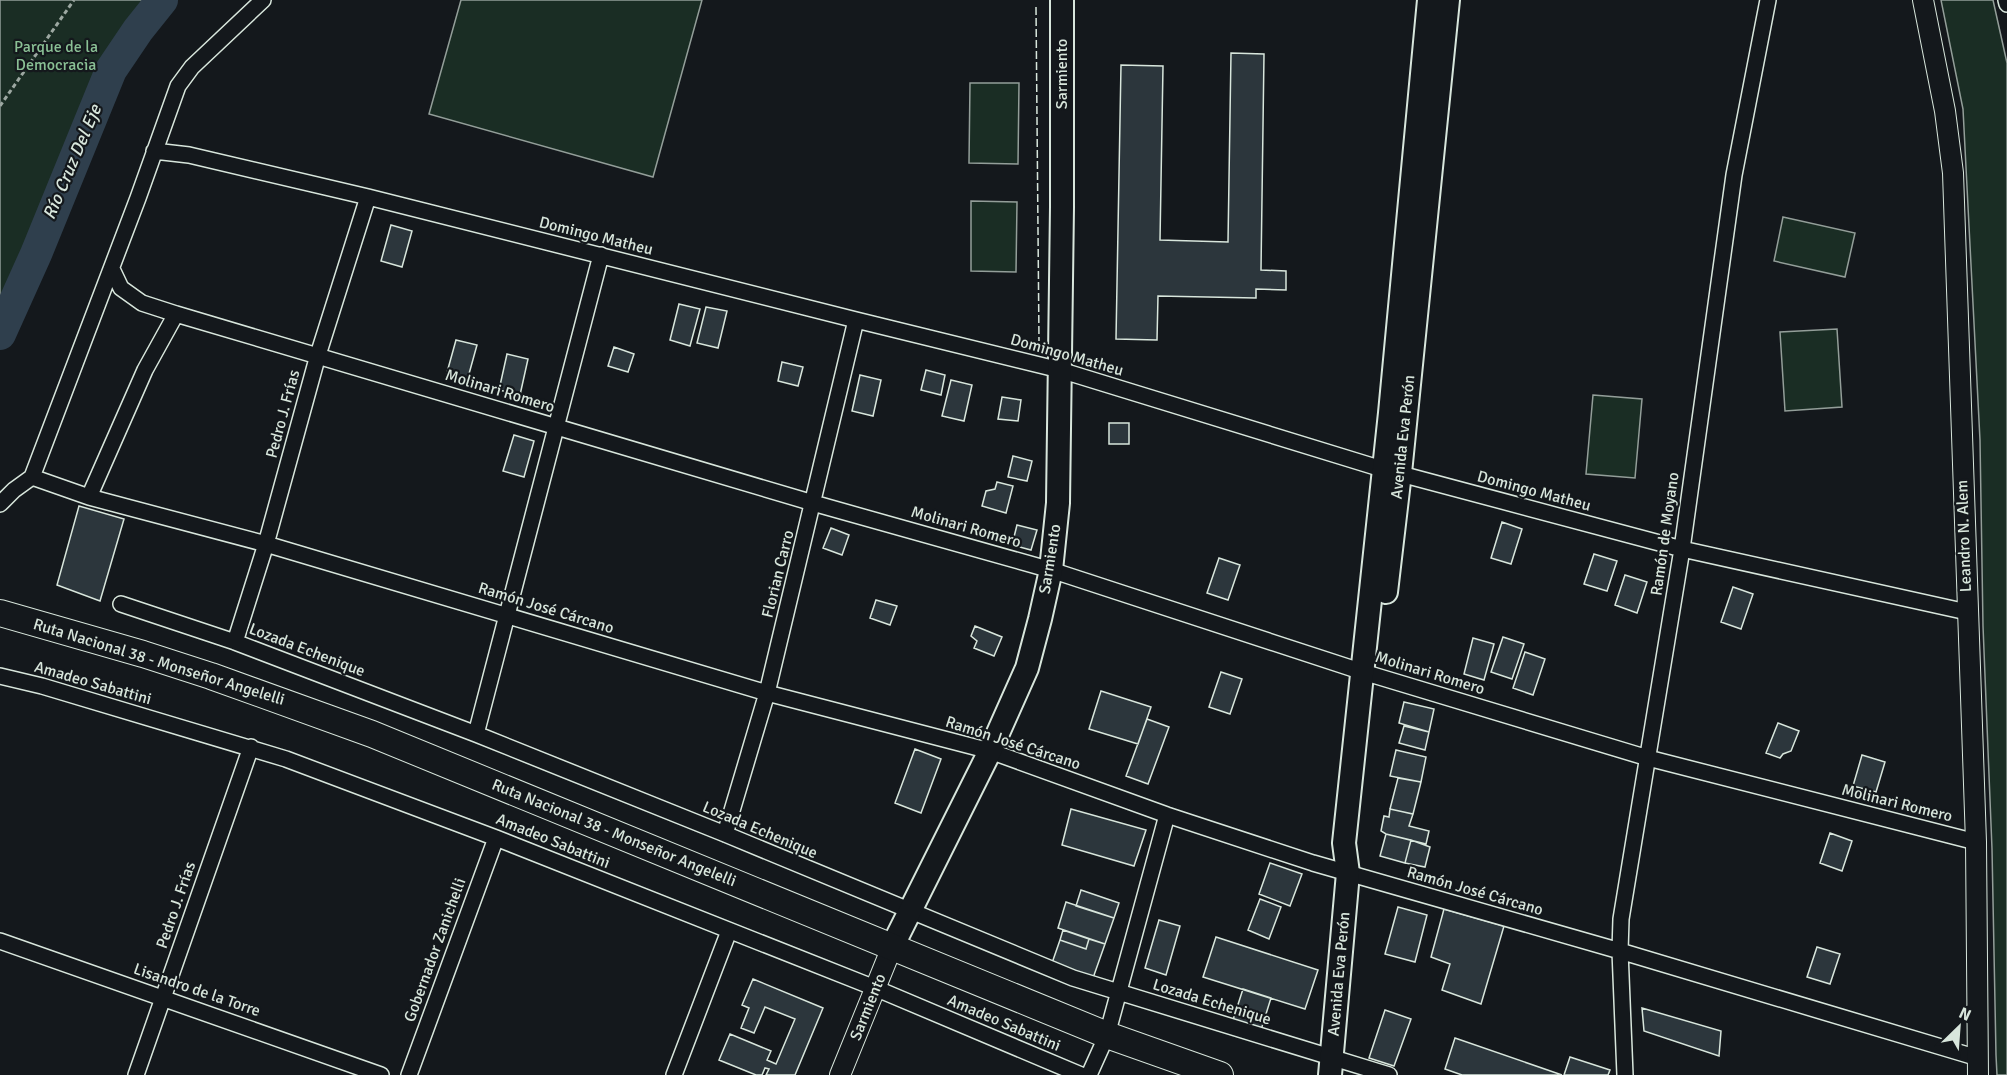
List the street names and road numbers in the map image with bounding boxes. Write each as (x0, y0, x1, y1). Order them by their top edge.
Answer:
street label: Sarmiento (1052, 39, 1072, 109)
street label: Domingo Matheu (537, 212, 655, 260)
street label: Domingo Matheu (1008, 329, 1126, 381)
street label: Molinari Romero (443, 365, 557, 417)
street label: Pedro J. Frías (262, 368, 304, 460)
street label: Avenida Eva Perón (1387, 374, 1419, 500)
street label: Domingo Matheu (1475, 466, 1593, 516)
street label: Ramón de Moyano (1646, 471, 1684, 597)
street label: Leandro N. Alem (1952, 480, 1976, 592)
street label: Molinari Romero (909, 502, 1023, 552)
street label: Sarmiento (1035, 523, 1065, 595)
street label: Florian Carro (757, 528, 799, 620)
street label: Ramón José Cárcano (476, 578, 616, 638)
street label: Ruta Nacional 38 - Monseñor Angelelli (31, 614, 287, 710)
street label: Lozada Echenique (246, 619, 368, 681)
street label: Molinari Romero (1373, 647, 1487, 699)
street label: Amadeo Sabattini (32, 657, 154, 709)
street label: Ramón José Cárcano (943, 712, 1083, 774)
street label: Ruta Nacional 38 - Monseñor Angelelli (489, 775, 739, 891)
street label: Molinari Romero (1840, 780, 1954, 826)
street label: Lozada Echenique (700, 797, 820, 863)
street label: Amadeo Sabattini (493, 809, 613, 873)
street label: Pedro J. Frías (152, 859, 200, 951)
street label: Ramón José Cárcano (1405, 862, 1545, 920)
street label: Gobernador Zanichelli (400, 875, 470, 1025)
street label: Avenida Eva Perón (1324, 911, 1354, 1037)
street label: Lisandro de la Torre (131, 959, 263, 1021)
street label: Sarmiento (846, 971, 890, 1043)
street label: Lozada Echenique (1150, 974, 1274, 1030)
street label: Amadeo Sabattini (944, 990, 1064, 1056)

